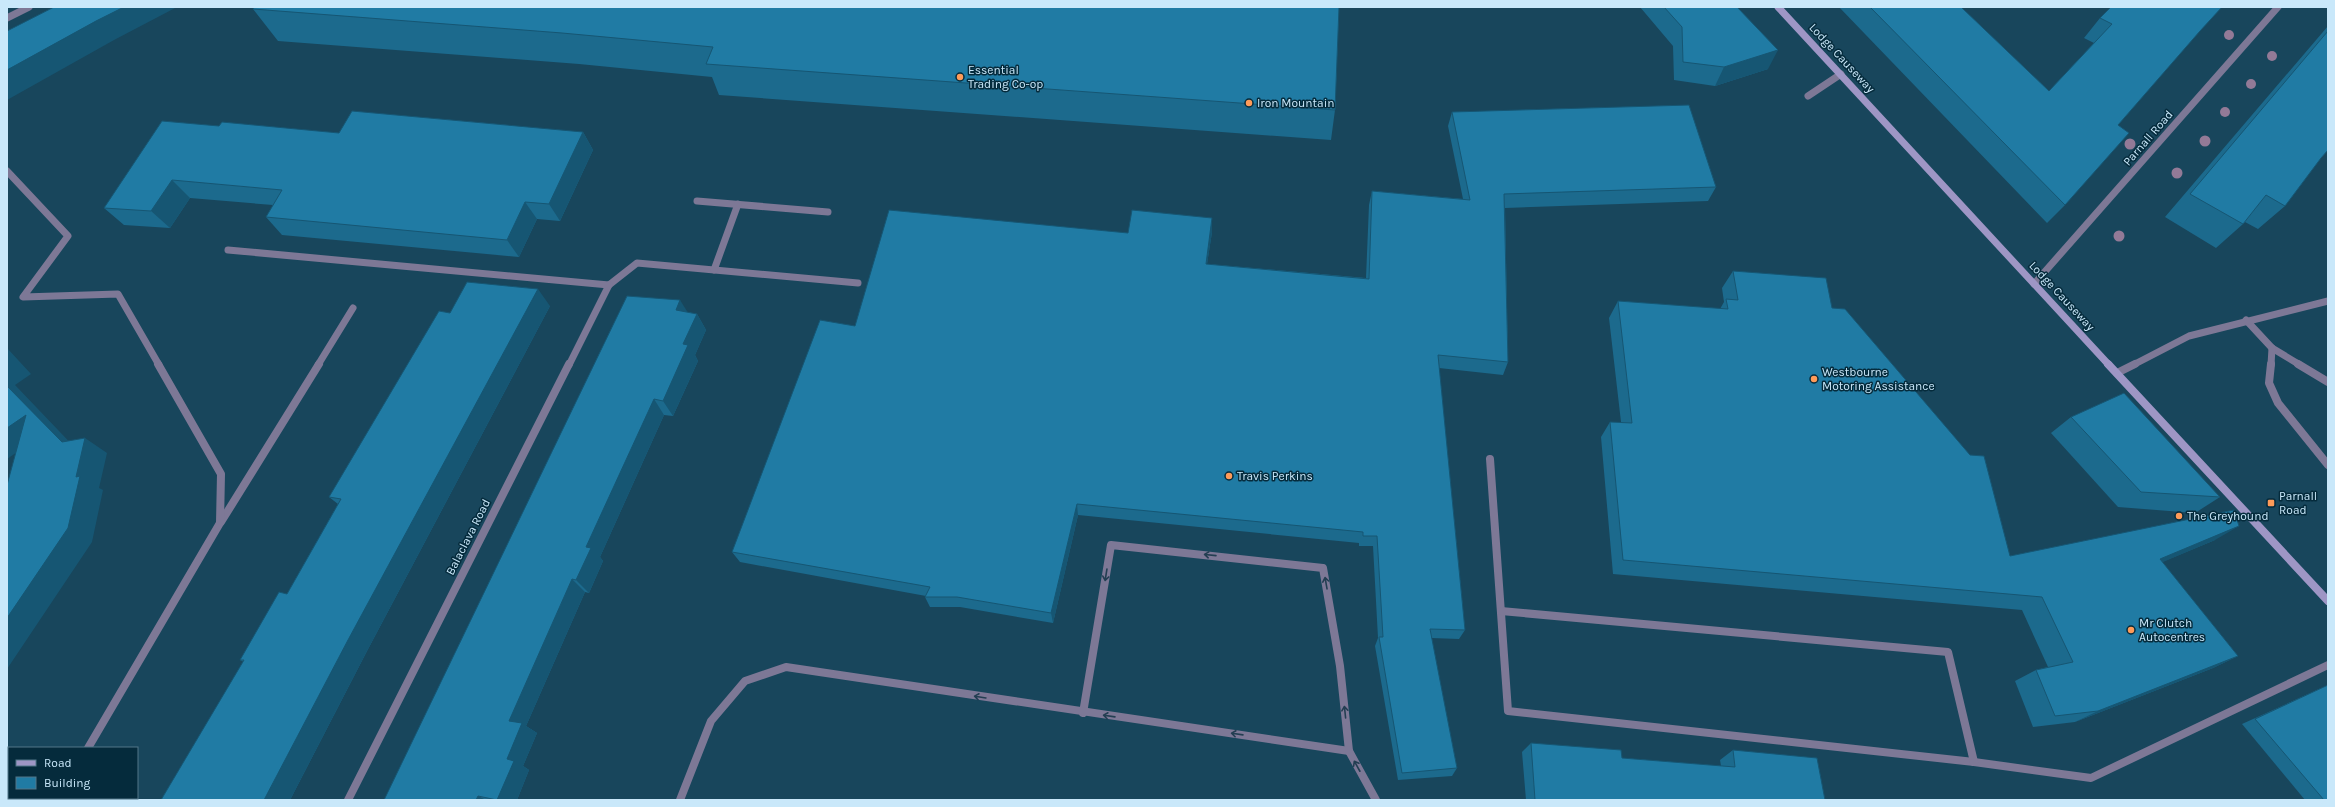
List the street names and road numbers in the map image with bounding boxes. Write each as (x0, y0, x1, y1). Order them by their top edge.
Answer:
street label: Lodge Causeway (1806, 20, 1878, 96)
street label: Parnall Road (2120, 108, 2176, 168)
street label: Lodge Causeway (2026, 258, 2098, 334)
street label: Balaclava Road (443, 497, 493, 577)

